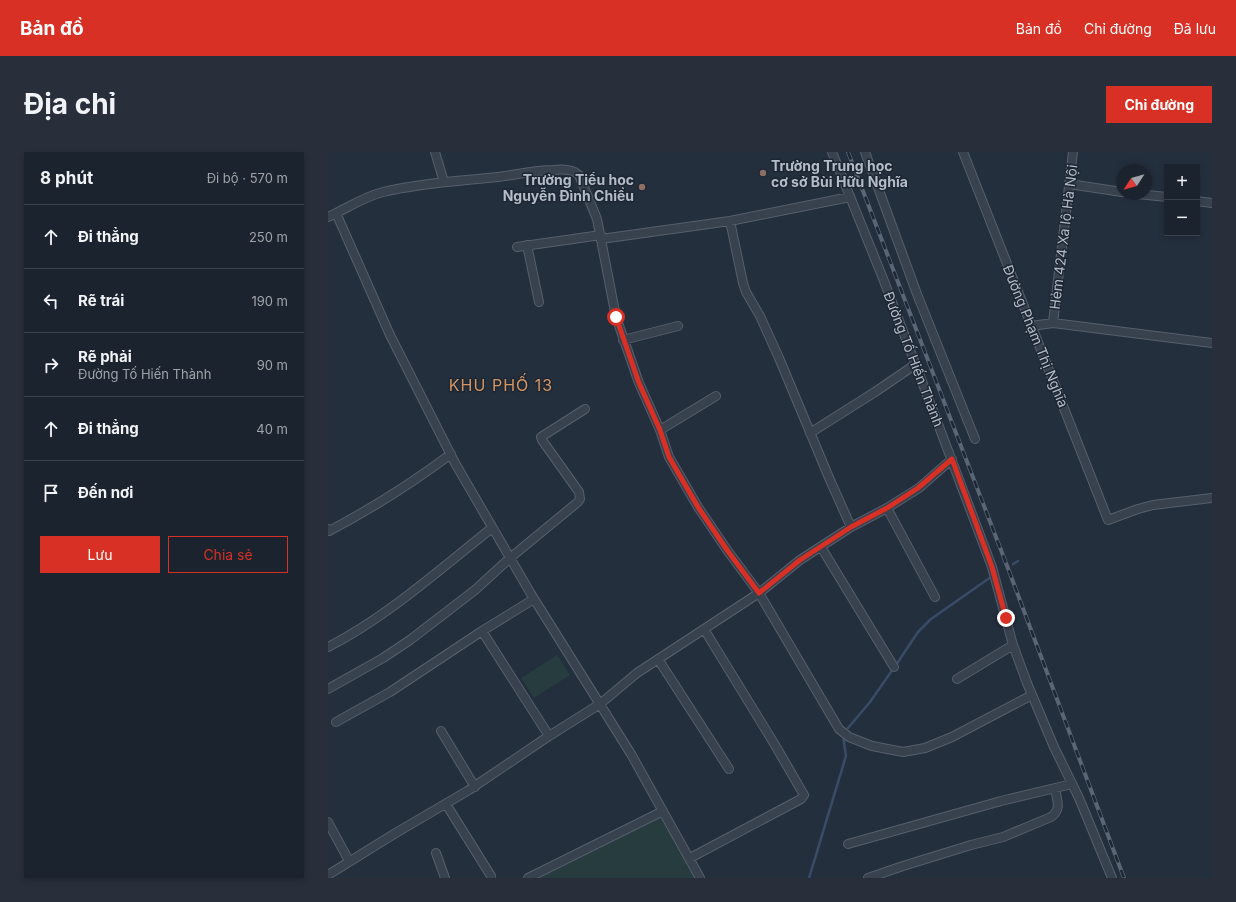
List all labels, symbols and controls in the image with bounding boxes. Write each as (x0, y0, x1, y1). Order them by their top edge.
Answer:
text: Bản đồ (20, 17, 84, 40)
text: Bản đồ (1016, 20, 1062, 37)
text: Chỉ đường (1084, 20, 1152, 37)
text: Đã lưu (1174, 20, 1216, 37)
button: Chỉ đường (1106, 86, 1212, 123)
text: Địa chỉ (24, 87, 116, 121)
place label: Trường Trung học cơ sở Bùi Hữu Nghĩa (771, 157, 908, 190)
street label: Hẻm 424 Xa lộ Hà Nội (1046, 164, 1080, 310)
north arrow (1116, 164, 1152, 200)
map controls (1164, 164, 1200, 236)
button: + (1164, 164, 1200, 200)
text: 8 phút (40, 168, 93, 188)
marker: Trường Trung học cơ sở Bùi Hữu Nghĩa (758, 168, 768, 178)
text: Đi bộ · 570 m (207, 170, 288, 186)
place label: Trường Tiểu học Nguyễn Đình Chiều (503, 171, 634, 204)
marker: Trường Tiểu học Nguyễn Đình Chiều (637, 182, 647, 192)
button: − (1164, 200, 1200, 236)
icon: ahead (40, 226, 62, 248)
text: Đi thẳng (78, 227, 139, 246)
text: 250 m (249, 229, 288, 245)
street label: Đường Phạm Thị Nghĩa (1000, 262, 1072, 410)
street label: Đường Tố Hiến Thành (880, 289, 948, 429)
icon: left (40, 290, 62, 312)
text: Rẽ trái (78, 291, 124, 310)
text: 190 m (251, 293, 288, 309)
route start (607, 308, 625, 326)
text: Rẽ phải (78, 347, 132, 366)
icon: right (40, 354, 62, 376)
text: 90 m (257, 357, 288, 373)
text: Đường Tố Hiến Thành (78, 366, 211, 382)
district label: KHU PHỐ 13 (449, 373, 553, 395)
icon: ahead (40, 418, 62, 440)
text: Đi thẳng (78, 419, 139, 438)
text: 40 m (256, 421, 288, 437)
icon: arrive (40, 482, 62, 504)
text: Đến nơi (78, 483, 133, 502)
button: Lưu (40, 536, 160, 573)
button: Chia sẻ (168, 536, 288, 573)
route end (997, 609, 1015, 627)

